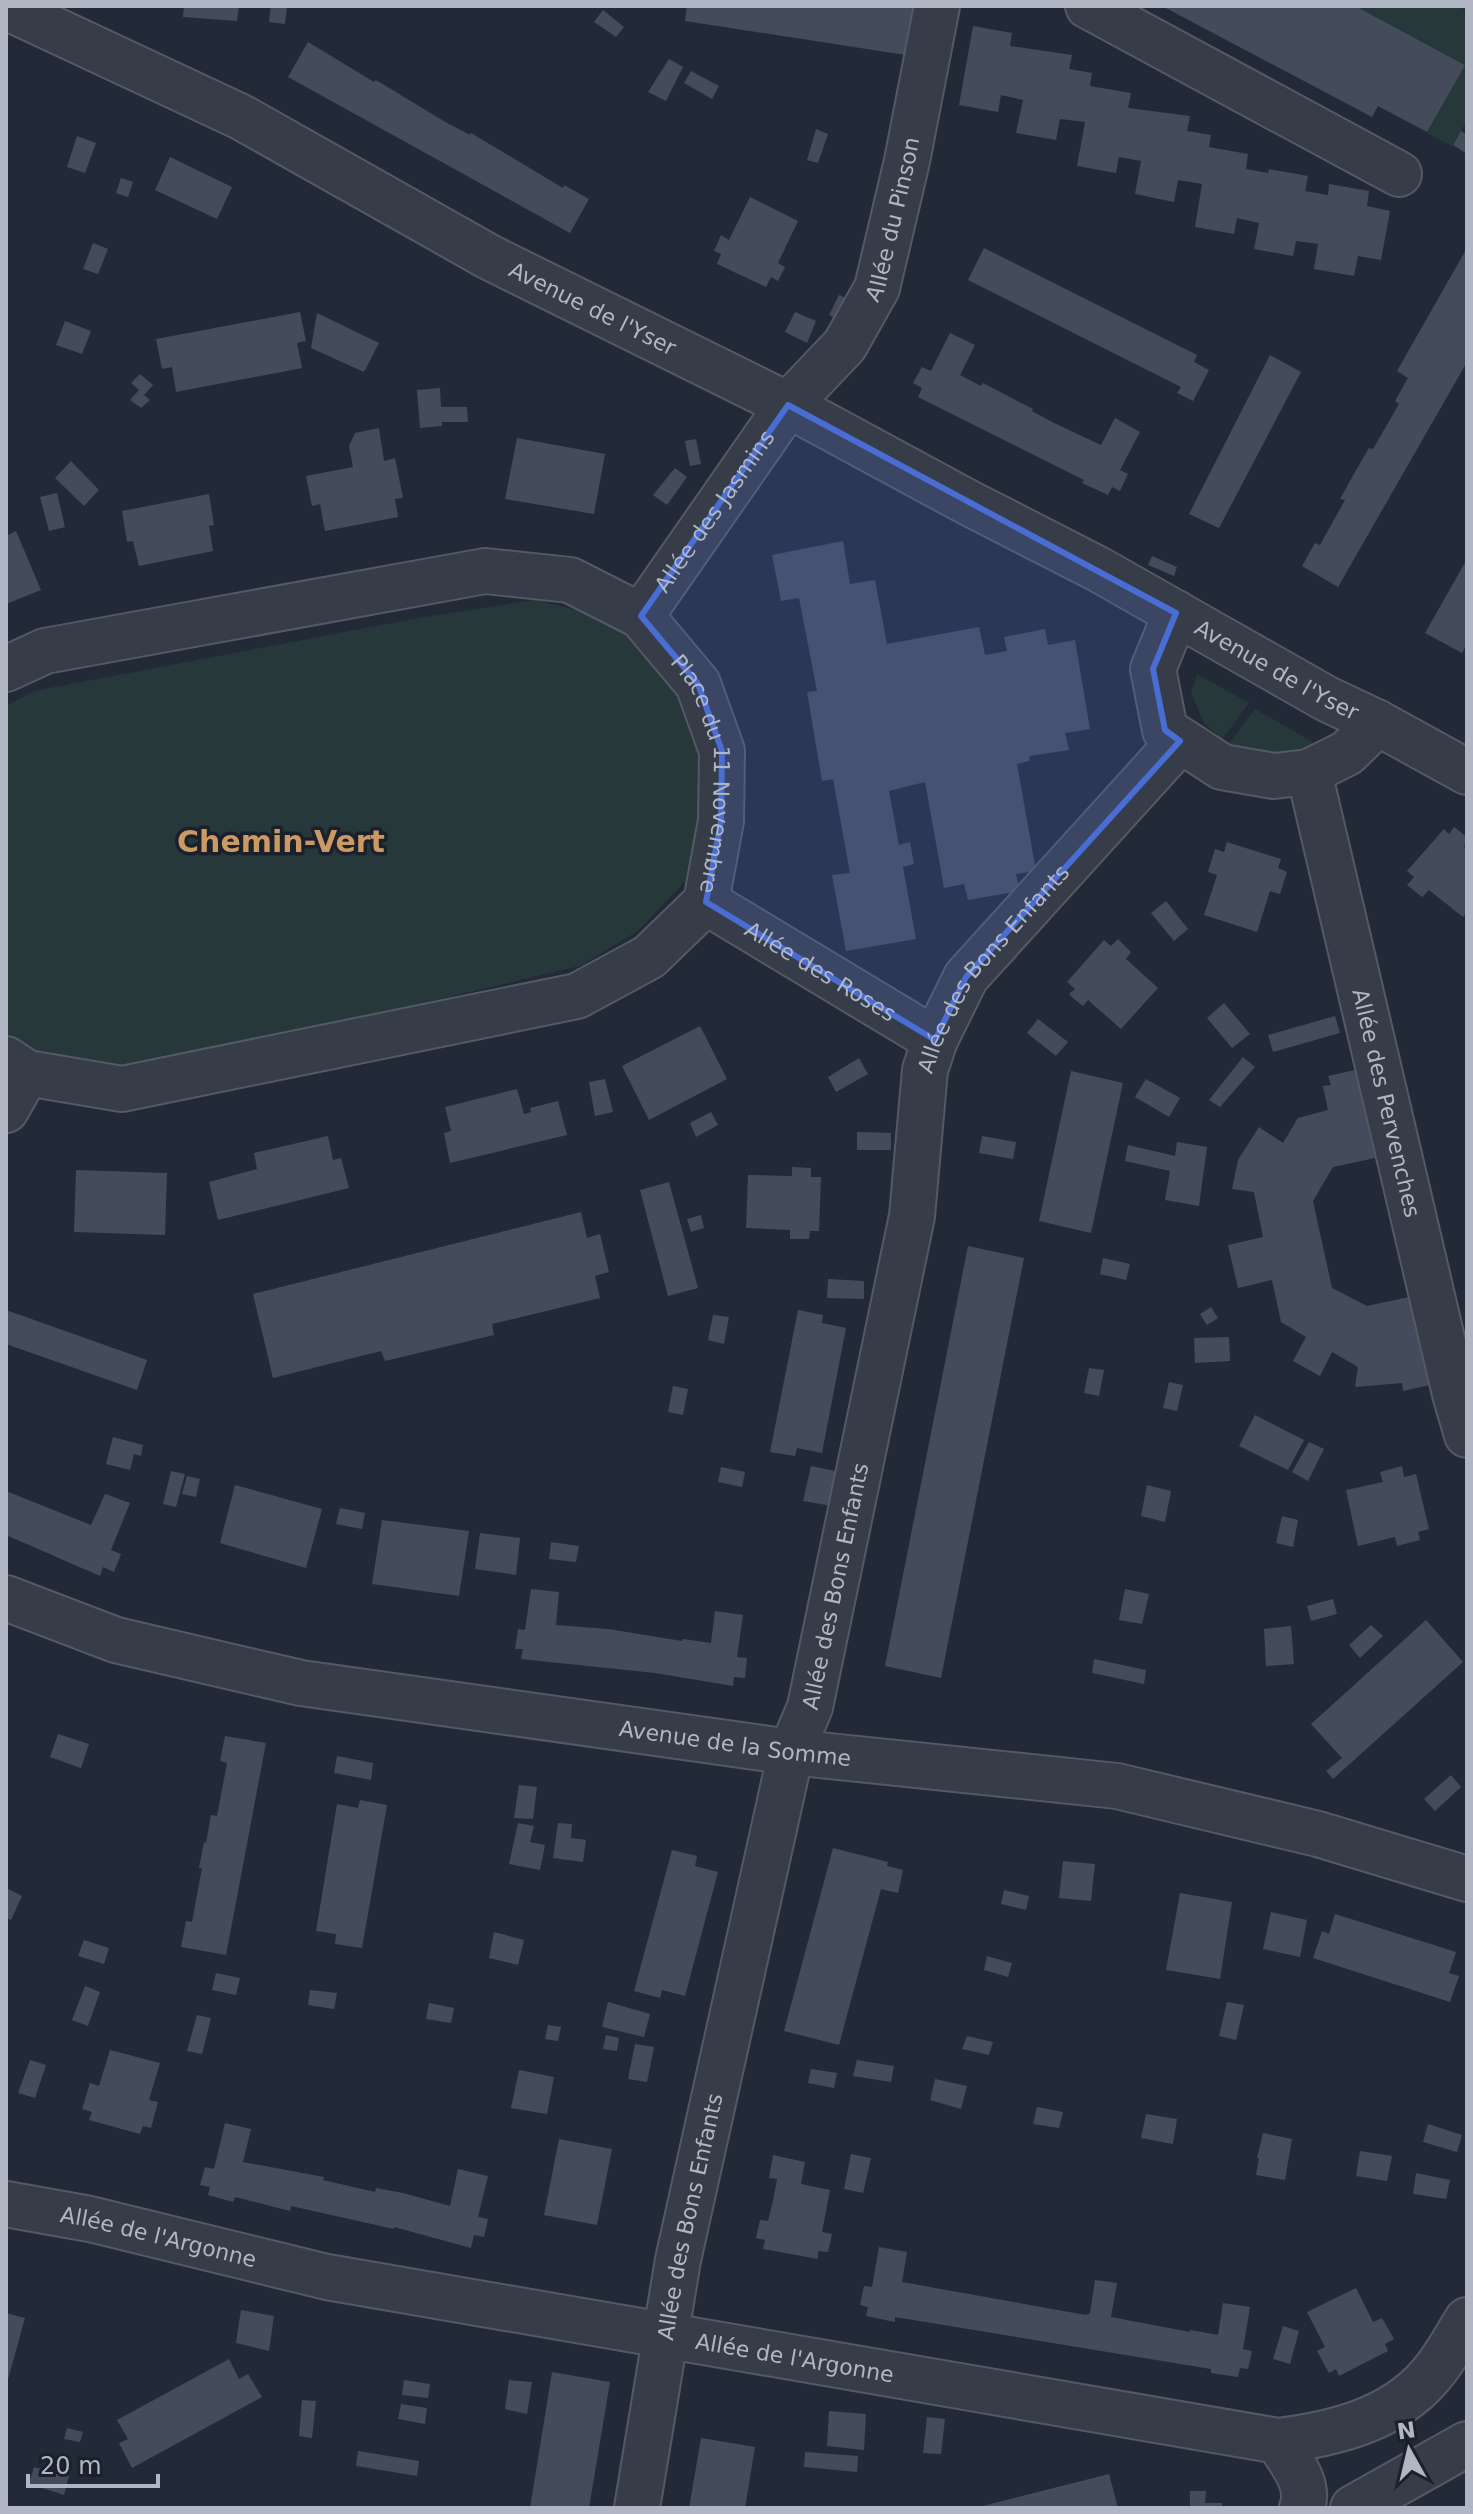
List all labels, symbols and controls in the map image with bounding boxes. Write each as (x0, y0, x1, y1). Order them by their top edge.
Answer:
street label: Allée du Pinson (860, 135, 924, 306)
street label: Avenue de l'Yser (505, 257, 681, 361)
street label: Allée des Jasmins (649, 425, 780, 597)
street label: Avenue de l'Yser (1191, 615, 1363, 725)
street label: Place du 11 Novembre (666, 650, 734, 896)
district label: Chemin-Vert (177, 824, 385, 859)
street label: Allée des Bons Enfants (913, 860, 1075, 1076)
street label: Allée des Roses (741, 917, 900, 1027)
street label: Allée des Pervenches (1347, 986, 1425, 1220)
street label: Allée des Bons Enfants (798, 1461, 873, 1712)
street label: Avenue de la Somme (617, 1716, 852, 1771)
street label: Allée des Bons Enfants (653, 2091, 728, 2342)
street label: Allée de l'Argonne (58, 2202, 259, 2272)
street label: Allée de l'Argonne (694, 2329, 896, 2388)
north arrow (1369, 2410, 1449, 2490)
text: N (1395, 2417, 1417, 2444)
scale bar (28, 2438, 158, 2488)
text: 20 m (40, 2452, 102, 2480)

